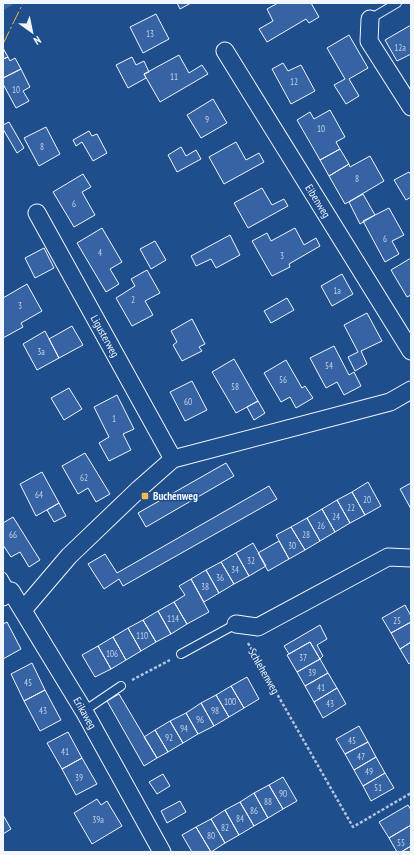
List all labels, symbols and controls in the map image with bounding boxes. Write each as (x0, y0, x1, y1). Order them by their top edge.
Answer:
north arrow (12, 12, 52, 52)
house number: 13 (146, 28, 154, 39)
text: N (31, 33, 44, 48)
house number: 12a (394, 42, 406, 53)
house number: 11 (170, 71, 178, 82)
house number: 12 (290, 76, 298, 87)
house number: 10 (12, 84, 20, 95)
house number: 9 (205, 114, 209, 125)
house number: 10 (317, 123, 325, 134)
house number: 8 (40, 141, 44, 152)
house number: 8 (355, 173, 359, 184)
street label: Eibenweg (302, 182, 334, 221)
house number: 6 (72, 198, 76, 209)
house number: 6 (383, 233, 387, 244)
house number: 4 (98, 247, 102, 258)
house number: 3 (280, 250, 284, 261)
house number: 1a (333, 285, 341, 296)
house number: 2 (131, 294, 135, 305)
house number: 3 (18, 300, 22, 311)
street label: Ligusterweg (88, 312, 122, 360)
house number: 3a (37, 346, 45, 357)
house number: 54 (325, 360, 333, 371)
house number: 56 (279, 374, 287, 385)
house number: 58 (231, 381, 239, 392)
house number: 60 (184, 396, 192, 407)
house number: 1 (112, 413, 116, 424)
house number: 62 (80, 472, 88, 483)
house number: 64 (35, 489, 43, 500)
place label: Buchenweg (153, 489, 198, 503)
marker: Buchenweg (140, 491, 150, 501)
house number: 20 (363, 494, 371, 505)
house number: 22 (347, 502, 355, 513)
house number: 24 (332, 511, 340, 522)
house number: 26 (317, 520, 325, 531)
house number: 66 (9, 529, 17, 540)
house number: 28 (302, 529, 310, 540)
house number: 30 (288, 540, 296, 551)
house number: 32 (247, 555, 255, 566)
house number: 34 (231, 564, 239, 575)
house number: 36 (216, 572, 224, 583)
house number: 38 (201, 581, 209, 592)
house number: 114 (167, 613, 179, 624)
house number: 25 (393, 615, 401, 626)
house number: 110 (136, 630, 148, 641)
street label: Schlehenweg (245, 646, 283, 697)
house number: 106 (106, 648, 118, 659)
house number: 37 (299, 652, 307, 663)
house number: 39 (308, 667, 316, 678)
house number: 45 (24, 677, 32, 688)
house number: 41 (317, 682, 325, 693)
street label: Erikaweg (70, 695, 100, 732)
house number: 100 (224, 696, 236, 707)
house number: 43 (326, 698, 334, 709)
house number: 43 (39, 705, 47, 716)
house number: 98 (211, 705, 219, 716)
house number: 96 (196, 714, 204, 725)
house number: 94 (180, 723, 188, 734)
house number: 92 (165, 732, 173, 743)
house number: 45 (348, 735, 356, 746)
house number: 41 (61, 746, 69, 757)
house number: 47 (357, 751, 365, 762)
house number: 49 (365, 766, 373, 777)
house number: 39 (75, 772, 83, 783)
house number: 51 (374, 782, 382, 793)
house number: 90 (279, 788, 287, 799)
house number: 88 (264, 796, 272, 807)
house number: 86 (250, 805, 258, 816)
house number: 84 (236, 813, 244, 824)
house number: 39a (92, 814, 104, 825)
house number: 82 (221, 822, 229, 833)
house number: 80 (207, 830, 215, 841)
house number: 55 (397, 837, 405, 848)

